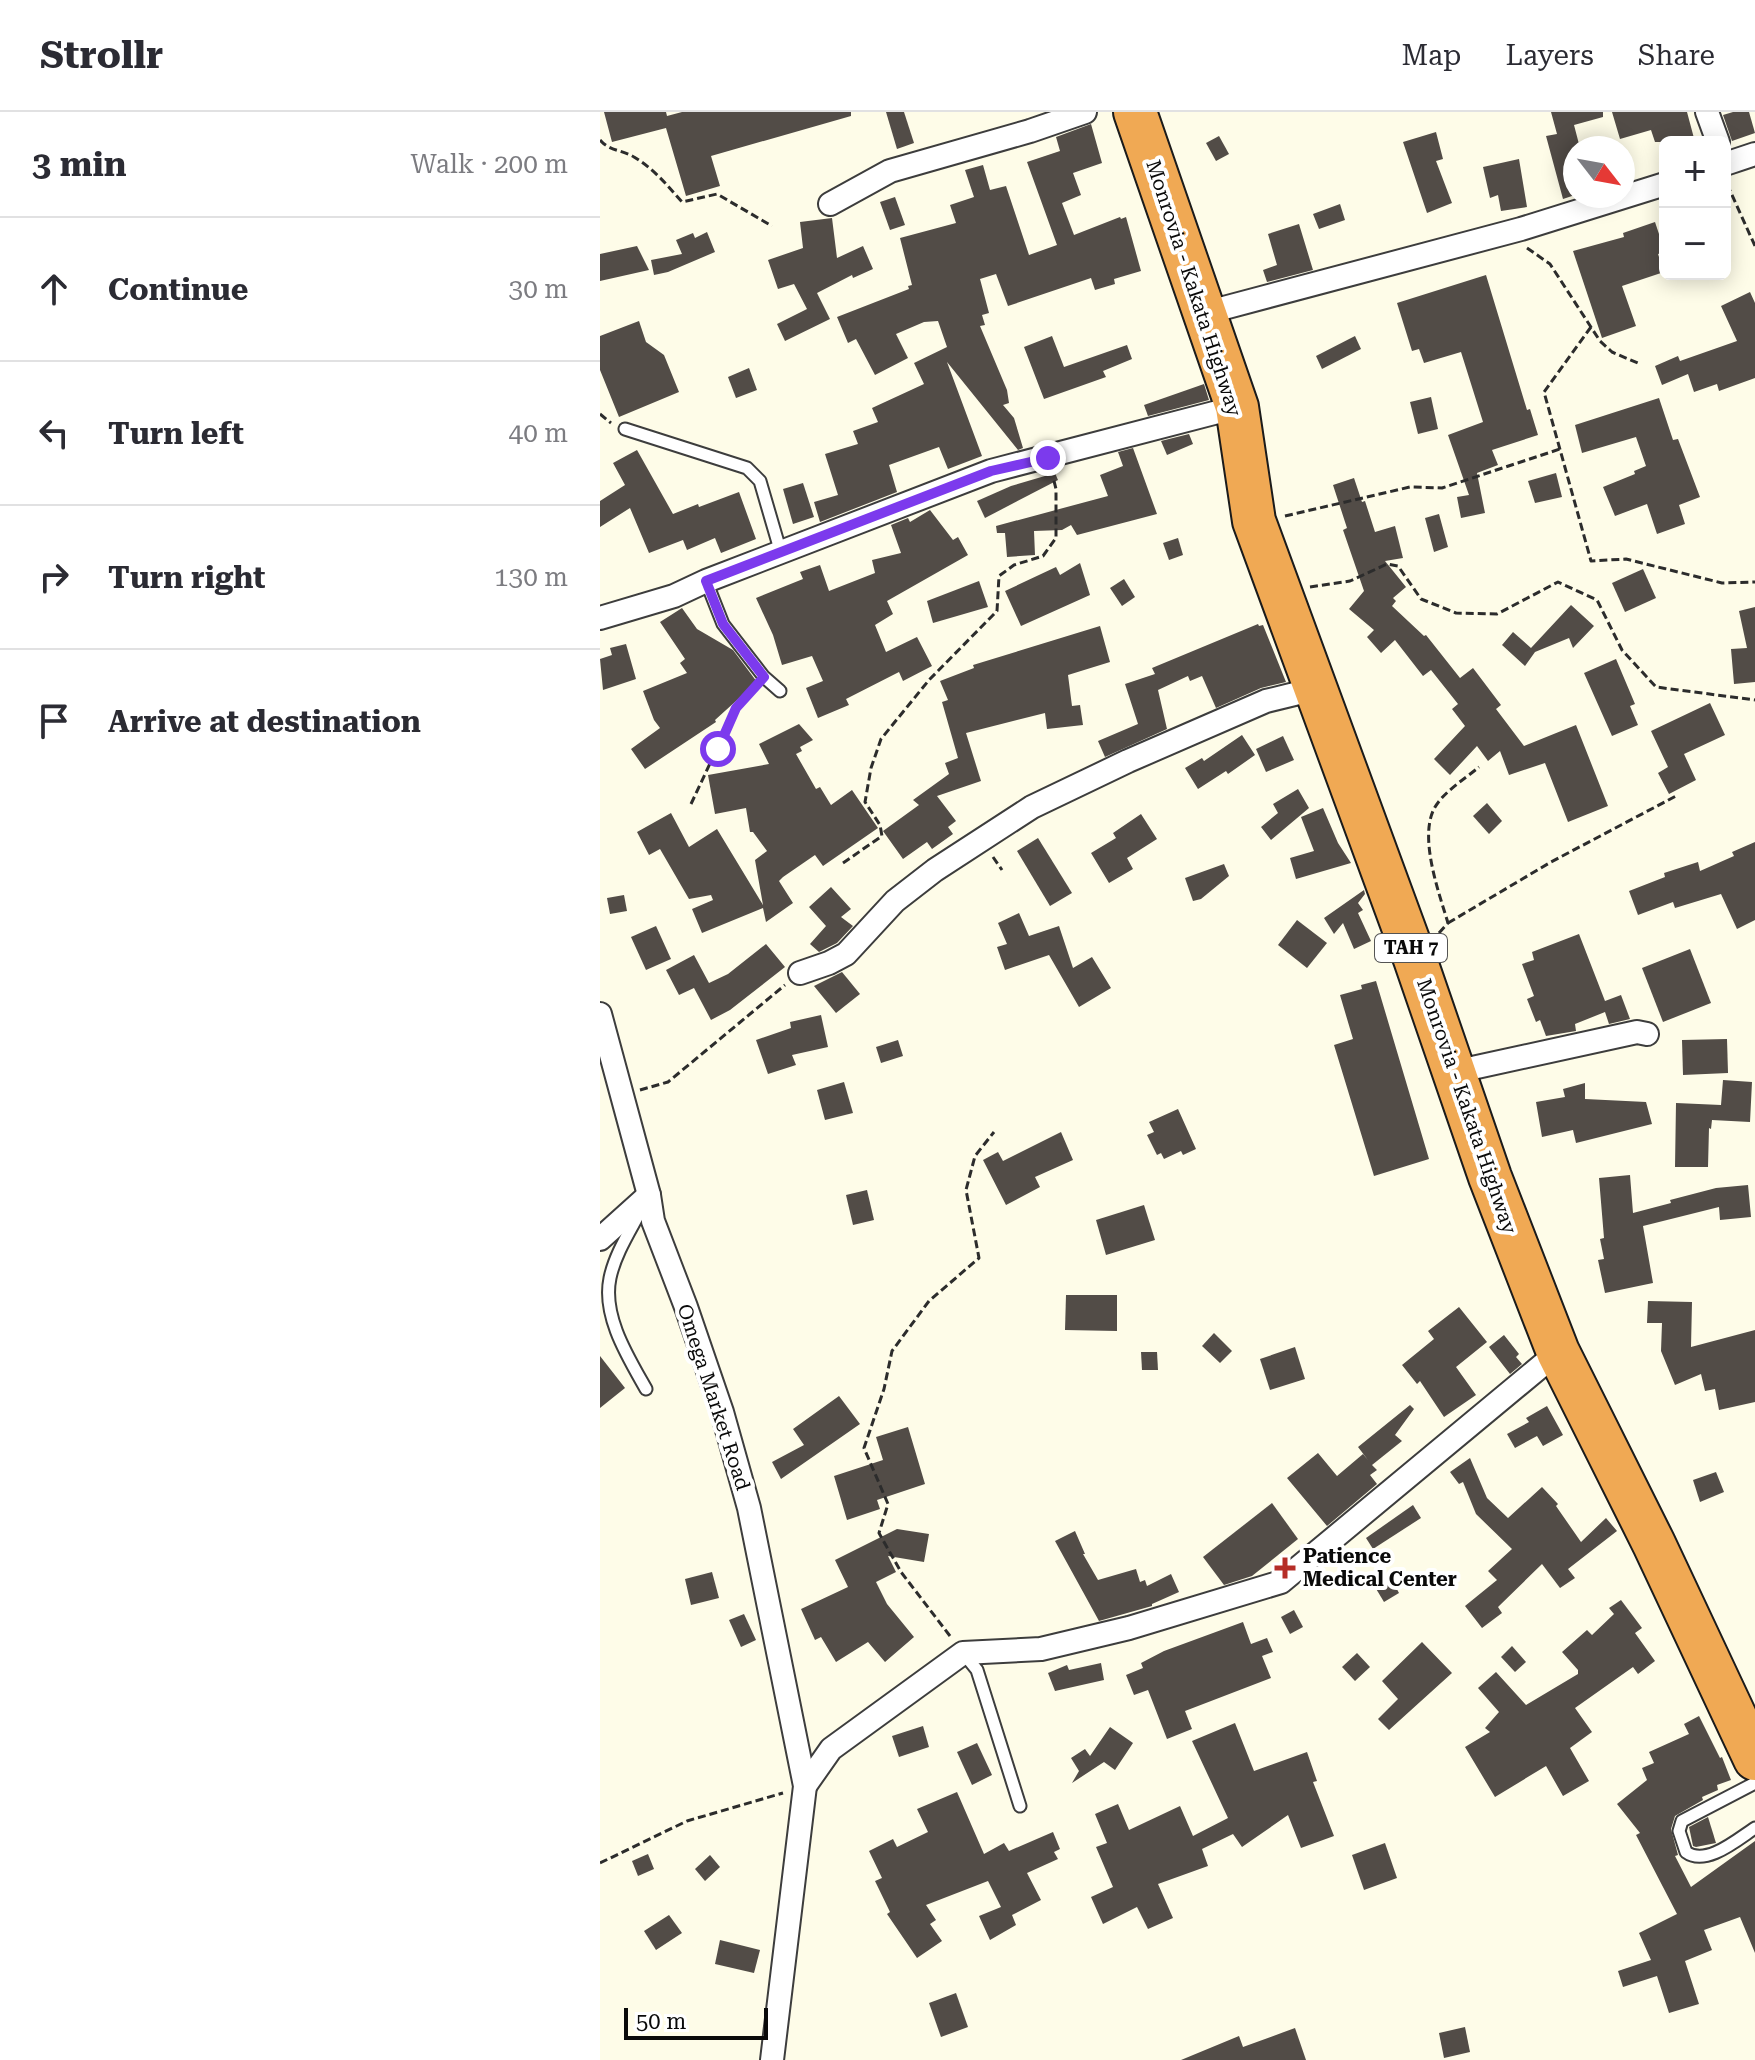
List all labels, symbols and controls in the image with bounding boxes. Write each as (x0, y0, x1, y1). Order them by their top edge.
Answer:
text: Strollr (40, 33, 163, 77)
text: Map (1402, 39, 1461, 72)
text: Layers (1505, 39, 1594, 72)
text: Share (1638, 39, 1715, 72)
north arrow (1563, 136, 1635, 208)
map controls (1659, 136, 1731, 280)
button: + (1659, 136, 1731, 208)
text: 3 min (32, 144, 127, 184)
text: Walk · 200 m (410, 149, 568, 179)
street label: Monrovia - Kakata Highway (1141, 157, 1247, 419)
button: − (1659, 208, 1731, 280)
icon: ahead (32, 267, 76, 311)
text: Continue (108, 272, 248, 307)
text: 30 m (509, 274, 568, 304)
icon: left (32, 411, 76, 455)
text: Turn left (108, 416, 244, 451)
text: 40 m (509, 418, 568, 448)
route end (1030, 440, 1066, 476)
icon: right (32, 555, 76, 599)
text: Turn right (108, 560, 265, 595)
text: 130 m (494, 562, 568, 592)
icon: arrive (32, 699, 76, 743)
text: Arrive at destination (108, 704, 421, 739)
route start (700, 731, 736, 767)
road number: TAH 7 (1375, 934, 1447, 962)
street label: Monrovia - Kakata Highway (1412, 975, 1522, 1237)
street label: Omega Market Road (673, 1301, 756, 1493)
place label: Patience Medical Center (1303, 1544, 1457, 1591)
marker: Patience Medical Center (1274, 1557, 1296, 1579)
scale bar (624, 2004, 768, 2040)
text: 50 m (636, 2009, 686, 2034)

